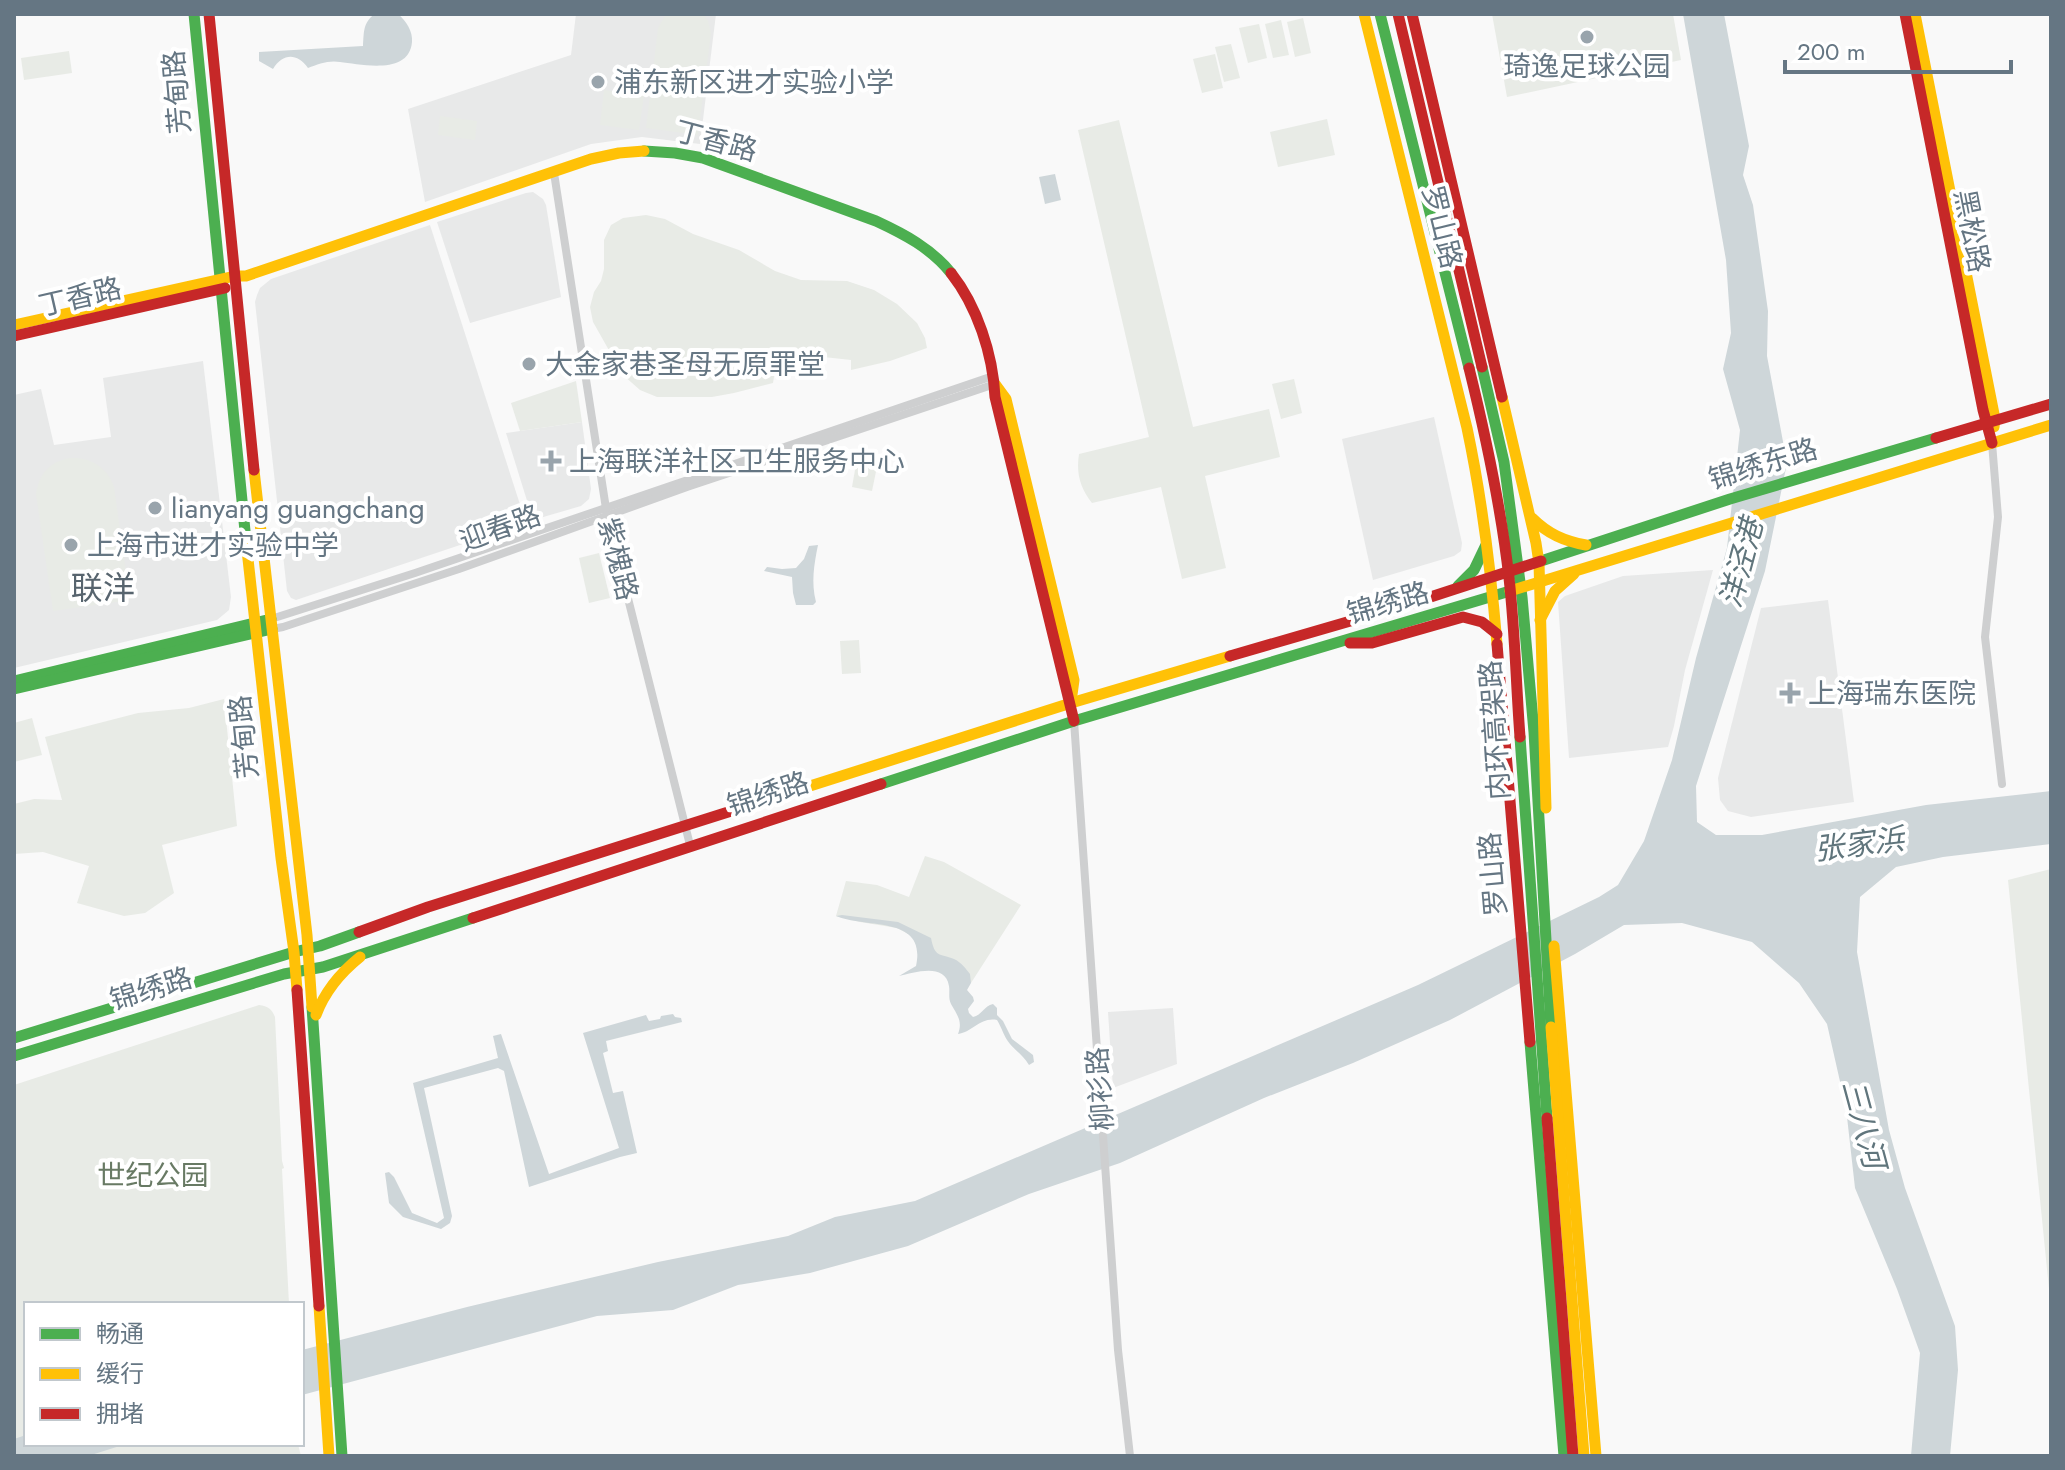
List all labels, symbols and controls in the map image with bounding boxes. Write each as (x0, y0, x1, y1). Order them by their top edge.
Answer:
scale bar (1785, 24, 2011, 74)
marker: 琦逸足球公园 (1578, 28, 1596, 46)
text: 200 m (1797, 34, 1865, 69)
place label: 琦逸足球公园 (1503, 46, 1671, 87)
street label: 芳甸路 (153, 48, 201, 136)
place label: 浦东新区进才实验小学 (614, 62, 894, 103)
marker: 浦东新区进才实验小学 (589, 73, 607, 91)
street label: 丁香路 (670, 110, 762, 172)
street label: 罗山路 (1412, 181, 1472, 273)
street label: 黑松路 (1944, 186, 2000, 276)
street label: 丁香路 (34, 268, 126, 326)
place label: 大金家巷圣母无原罪堂 (545, 344, 825, 385)
marker: 大金家巷圣母无原罪堂 (520, 355, 538, 373)
street label: 锦绣东路 (1703, 428, 1823, 500)
place label: 上海联洋社区卫生服务中心 (569, 441, 905, 482)
marker: 上海联洋社区卫生服务中心 (540, 450, 562, 472)
place label: lianyang guangchang (171, 488, 425, 529)
street label: 迎春路 (454, 494, 546, 562)
marker: lianyang guangchang (146, 499, 164, 517)
water label: 洋泾港 (1709, 510, 1774, 612)
street label: 紫槐路 (588, 513, 648, 605)
place label: 上海市进才实验中学 (87, 525, 339, 566)
marker: 上海市进才实验中学 (62, 536, 80, 554)
district label: 联洋 (71, 565, 135, 611)
street label: 锦绣路 (1342, 572, 1434, 634)
street label: 内环高架路 (1470, 659, 1520, 801)
place label: 上海瑞东医院 (1808, 673, 1976, 714)
marker: 上海瑞东医院 (1779, 682, 1801, 704)
street label: 芳甸路 (219, 693, 269, 781)
street label: 锦绣路 (722, 762, 814, 826)
water label: 张家浜 (1812, 817, 1909, 871)
street label: 罗山路 (1469, 830, 1517, 918)
street label: 锦绣路 (105, 957, 197, 1021)
street label: 柳衫路 (1077, 1046, 1123, 1132)
water label: 三八河 (1832, 1075, 1898, 1178)
park label: 世纪公园 (97, 1155, 209, 1196)
legend (24, 1302, 304, 1446)
text: 畅通 (96, 1316, 144, 1351)
text: 缓行 (96, 1356, 144, 1391)
text: 拥堵 (96, 1396, 144, 1431)

